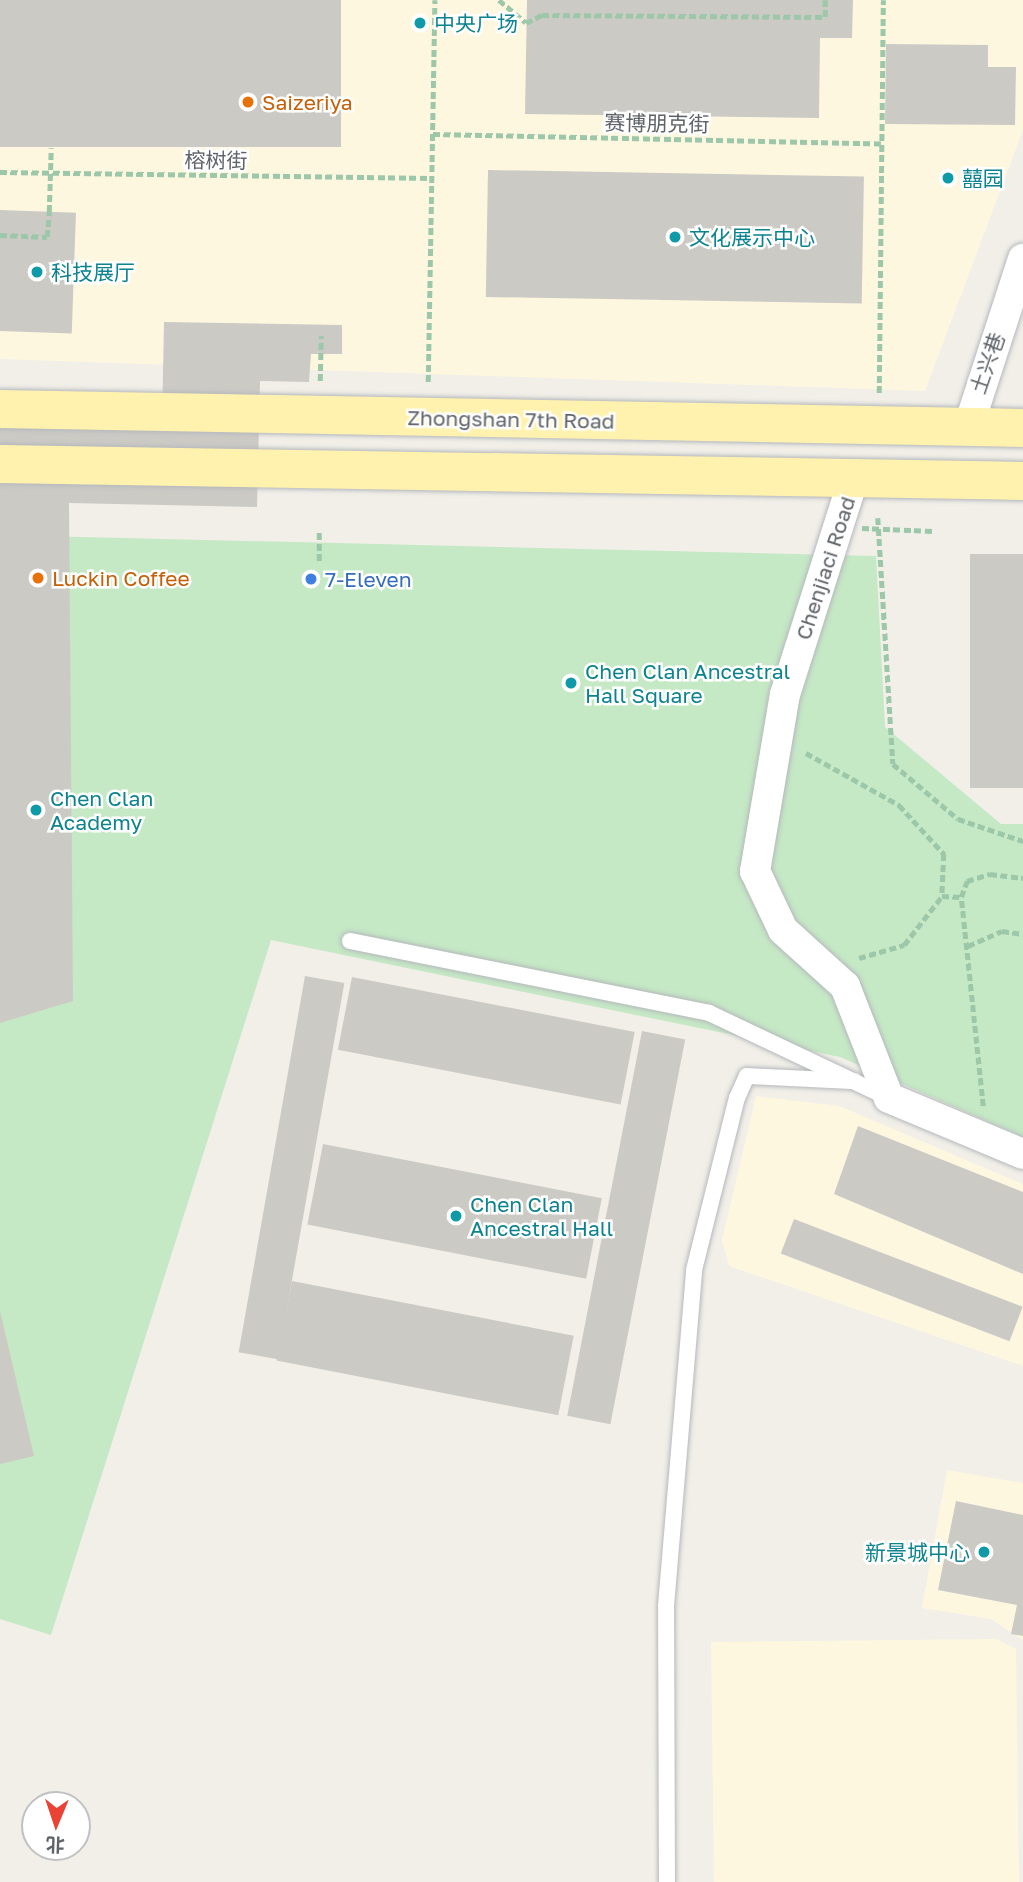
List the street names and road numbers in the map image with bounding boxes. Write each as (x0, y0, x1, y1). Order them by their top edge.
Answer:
street label: 赛博朋克街 (604, 109, 710, 137)
street label: 榕树街 (184, 147, 248, 173)
street label: 土兴巷 (965, 329, 1009, 397)
street label: Zhongshan 7th Road (407, 405, 615, 433)
street label: Chenjiaci Road (790, 493, 860, 643)

